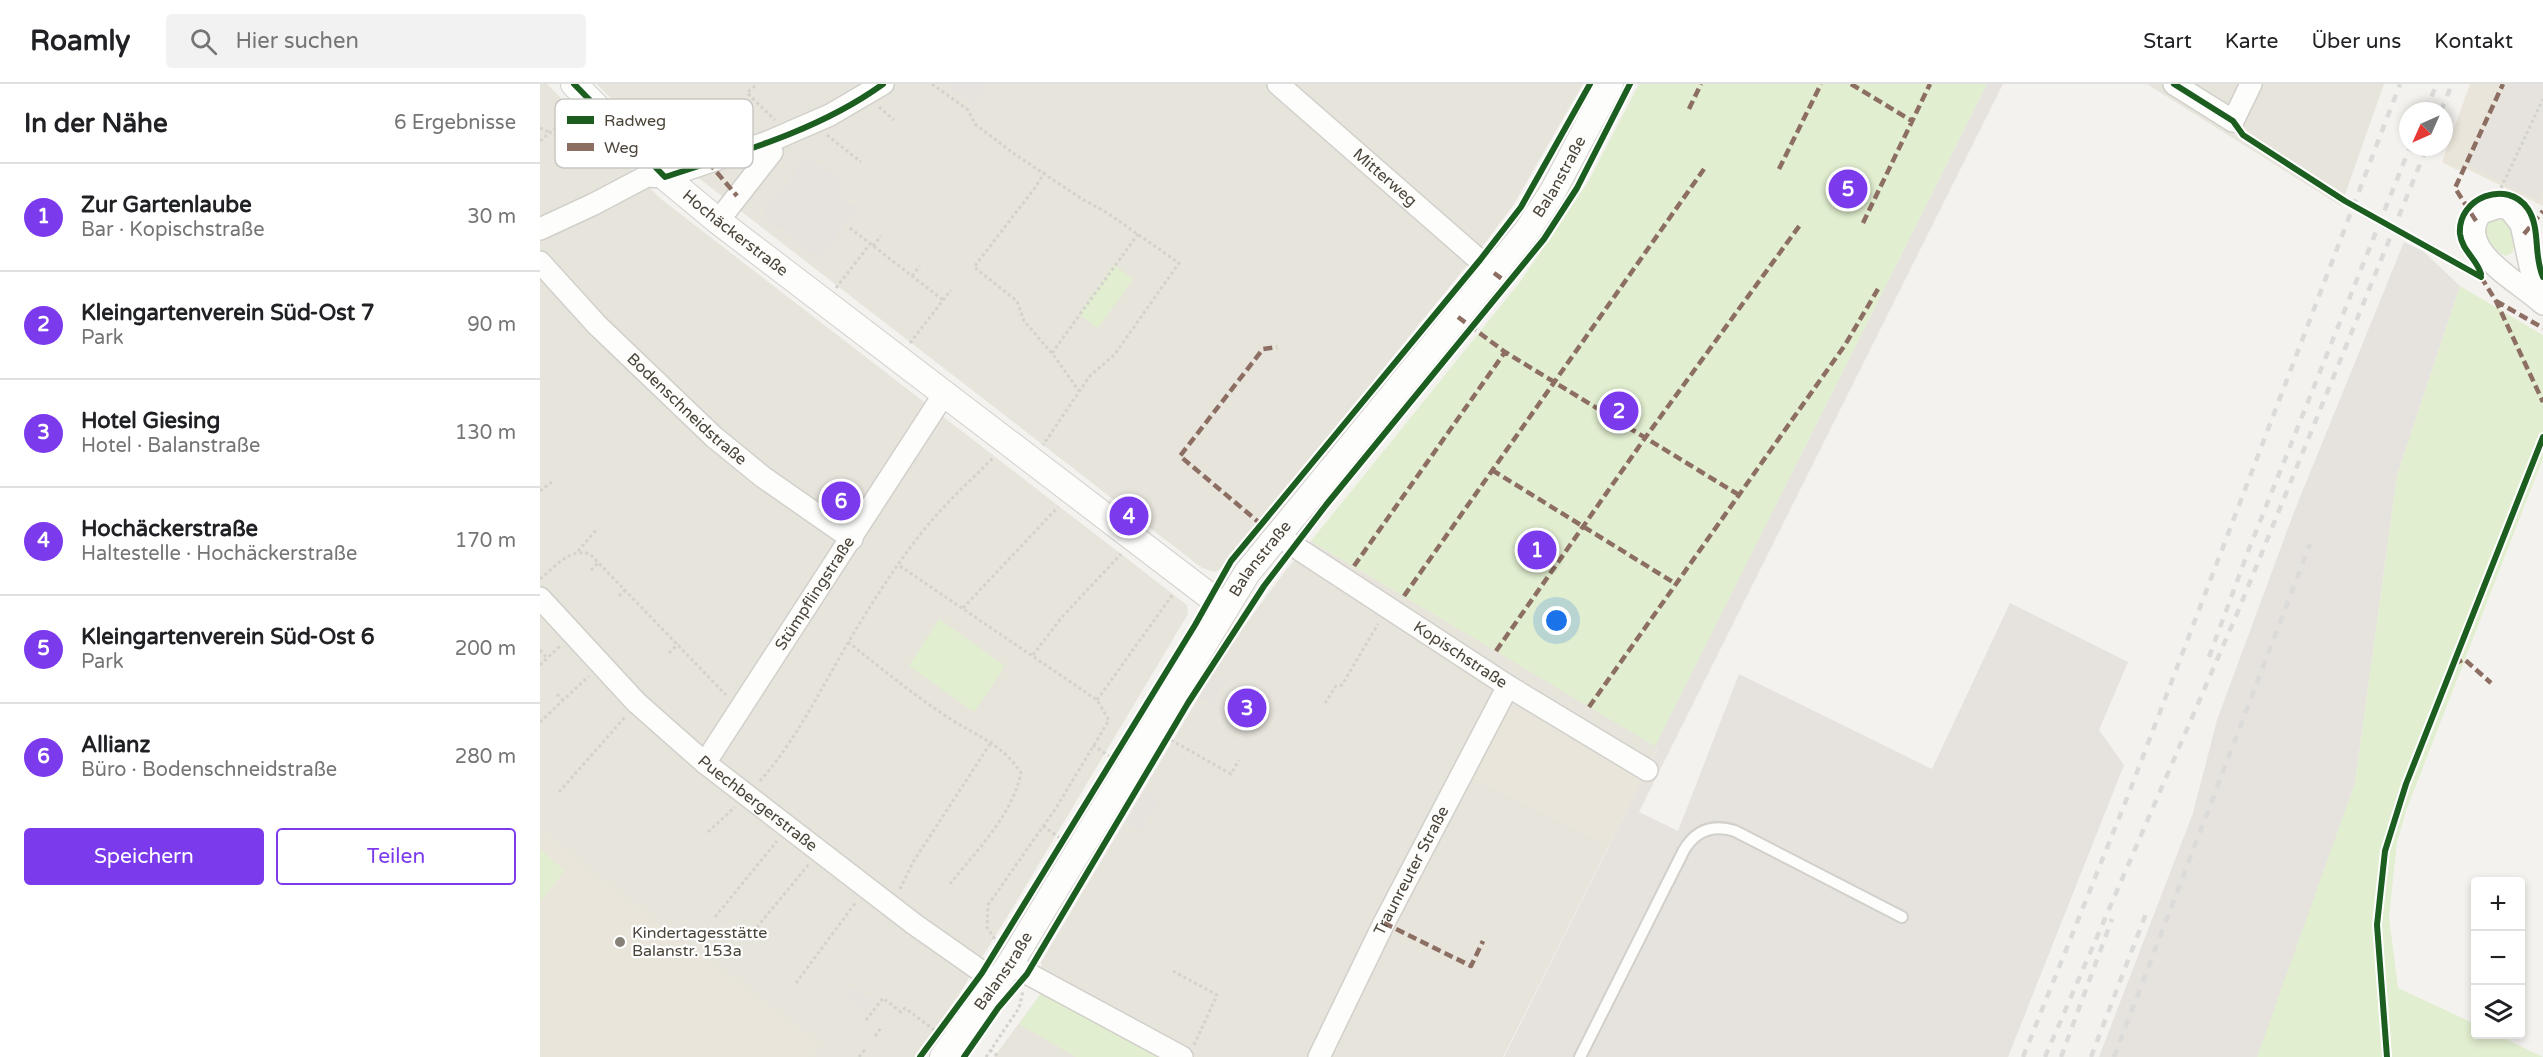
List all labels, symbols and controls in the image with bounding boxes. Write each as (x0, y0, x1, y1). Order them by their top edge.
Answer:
search box (166, 14, 586, 68)
text: Roamly (30, 24, 130, 58)
icon: search (187, 25, 220, 58)
text: Hier suchen (235, 28, 359, 54)
text: Start (2143, 29, 2192, 54)
text: Karte (2225, 29, 2278, 54)
text: Über uns (2311, 29, 2401, 54)
text: Kontakt (2434, 29, 2513, 54)
legend (555, 99, 753, 168)
north arrow (2399, 102, 2453, 156)
text: In der Nähe (24, 108, 168, 139)
text: 6 Ergebnisse (394, 111, 516, 135)
text: Radweg (604, 111, 666, 131)
street label: Balanstraße (1528, 133, 1590, 222)
text: Weg (604, 138, 639, 158)
street label: Mitterweg (1349, 144, 1421, 211)
pin: 5 (1828, 166, 1868, 212)
street label: Hochäckerstraße (678, 186, 792, 281)
text: Zur Gartenlaube (81, 192, 252, 218)
text: 1 (37, 205, 50, 229)
text: 30 m (467, 205, 516, 229)
text: Bar · Kopischstraße (81, 218, 265, 242)
text: Kleingartenverein Süd-Ost 7 (81, 300, 375, 326)
text: 2 (37, 313, 50, 337)
text: 90 m (467, 313, 516, 337)
text: Park (81, 326, 124, 350)
street label: Bodenschneidstraße (623, 349, 751, 470)
pin: 2 (1600, 388, 1638, 434)
text: Hotel Giesing (81, 408, 220, 434)
text: 3 (37, 421, 50, 445)
text: 130 m (455, 421, 516, 445)
text: Hotel · Balanstraße (81, 434, 260, 458)
pin: 6 (822, 478, 860, 524)
pin: 4 (1110, 494, 1148, 538)
text: Hochäckerstraße (81, 516, 258, 542)
street label: Balanstraße (1225, 517, 1296, 601)
pin: 1 (1518, 528, 1556, 572)
text: 4 (37, 529, 50, 553)
text: 170 m (455, 529, 516, 553)
street label: Stümpflingstraße (771, 533, 859, 654)
text: Haltestelle · Hochäckerstraße (81, 542, 357, 566)
your location (1542, 606, 1571, 635)
street label: Kopischstraße (1410, 617, 1511, 693)
text: Kleingartenverein Süd-Ost 6 (81, 624, 375, 650)
text: 5 (37, 637, 50, 661)
text: 200 m (455, 637, 516, 661)
text: Park (81, 650, 124, 674)
pin: 3 (1228, 686, 1266, 730)
text: Allianz (81, 732, 150, 758)
text: 6 (37, 745, 50, 769)
text: 280 m (455, 745, 516, 769)
street label: Puechbergerstraße (693, 751, 821, 856)
text: Büro · Bodenschneidstraße (81, 758, 337, 782)
street label: Traunreuter Straße (1370, 803, 1453, 939)
button: Speichern (24, 828, 264, 885)
button: Teilen (276, 828, 516, 885)
map controls (2471, 877, 2525, 1039)
button: + (2471, 877, 2525, 931)
place label: Kindertagesstätte Balanstr. 153a (632, 923, 767, 961)
street label: Balanstraße (970, 928, 1037, 1014)
button: − (2471, 931, 2525, 985)
marker: Kindertagesstätte Balanstr. 153a (613, 935, 627, 949)
button: layers (2471, 985, 2525, 1039)

